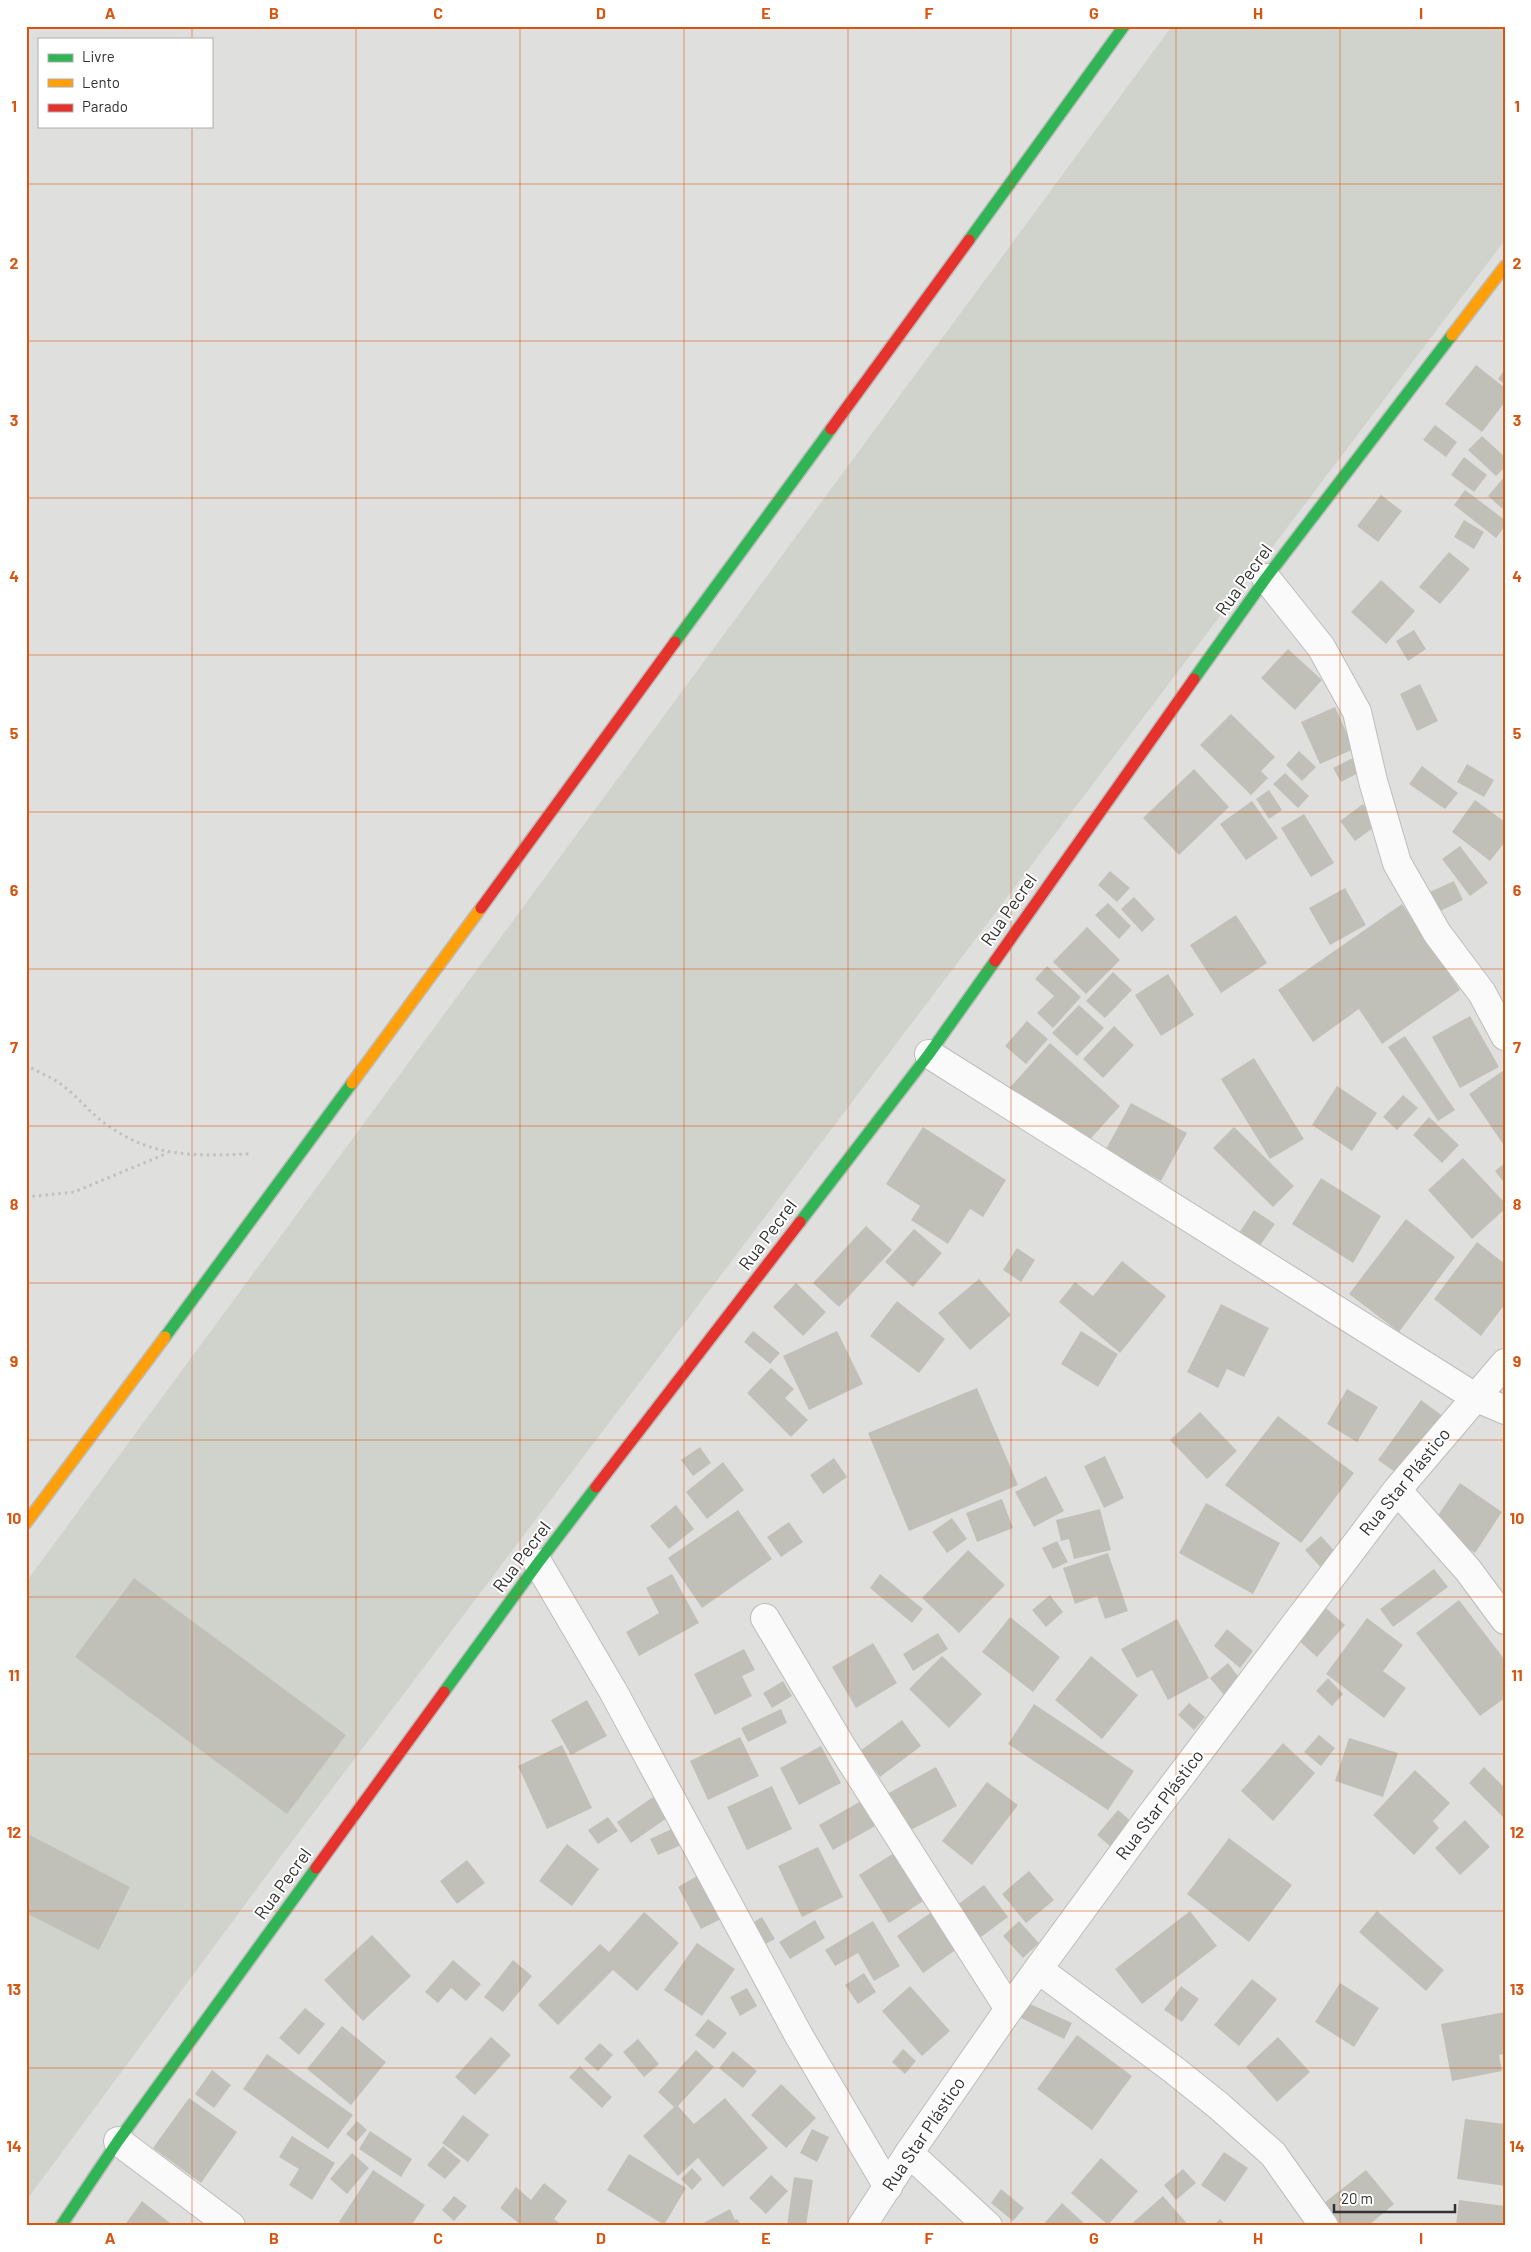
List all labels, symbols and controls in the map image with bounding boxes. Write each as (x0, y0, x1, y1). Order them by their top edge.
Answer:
text: A (105, 3, 116, 22)
text: B (269, 3, 279, 22)
text: C (433, 3, 443, 22)
text: D (596, 3, 606, 22)
text: E (761, 3, 771, 22)
text: F (925, 3, 934, 22)
text: G (1089, 3, 1099, 22)
text: H (1253, 3, 1263, 22)
text: I (1419, 3, 1423, 22)
legend (38, 38, 212, 128)
text: Livre (82, 47, 115, 65)
text: Lento (82, 73, 120, 91)
text: 1 (11, 96, 17, 115)
text: 1 (1514, 96, 1520, 115)
text: Parado (82, 97, 128, 115)
text: 2 (10, 253, 19, 272)
text: 2 (1513, 253, 1522, 272)
text: 3 (10, 410, 18, 429)
text: 3 (1513, 410, 1521, 429)
street label: Rua Pecrel (1210, 539, 1276, 619)
text: 4 (9, 566, 19, 585)
text: 4 (1512, 566, 1522, 585)
text: 5 (10, 723, 19, 742)
text: 5 (1513, 723, 1522, 742)
street label: Rua Pecrel (975, 869, 1041, 950)
text: 6 (10, 880, 19, 899)
text: 6 (1513, 880, 1522, 899)
text: 7 (10, 1037, 18, 1056)
text: 7 (1513, 1037, 1521, 1056)
text: 8 (10, 1194, 19, 1213)
text: 8 (1513, 1194, 1522, 1213)
street label: Rua Pecrel (733, 1195, 801, 1274)
text: 9 (10, 1351, 18, 1370)
text: 9 (1513, 1351, 1521, 1370)
street label: Rua Star Plástico (1354, 1423, 1455, 1540)
text: 10 (7, 1508, 21, 1527)
text: 10 (1510, 1508, 1524, 1527)
street label: Rua Pecrel (487, 1517, 555, 1596)
text: 11 (8, 1665, 20, 1684)
text: 11 (1511, 1665, 1523, 1684)
street label: Rua Star Plástico (1110, 1745, 1208, 1864)
text: 12 (7, 1822, 21, 1841)
text: 12 (1510, 1822, 1524, 1841)
street label: Rua Pecrel (249, 1843, 315, 1923)
text: 13 (7, 1979, 21, 1998)
text: 13 (1510, 1979, 1524, 1998)
street label: Rua Star Plástico (877, 2072, 969, 2195)
text: 14 (6, 2136, 22, 2155)
text: 14 (1509, 2136, 1525, 2155)
scale bar (1334, 2182, 1455, 2214)
text: 20 m (1341, 2189, 1373, 2207)
text: A (105, 2228, 116, 2247)
text: B (269, 2228, 279, 2247)
text: C (433, 2228, 443, 2247)
text: D (596, 2228, 606, 2247)
text: E (761, 2228, 771, 2247)
text: F (925, 2228, 934, 2247)
text: G (1089, 2228, 1099, 2247)
text: H (1253, 2228, 1263, 2247)
text: I (1419, 2228, 1423, 2247)

